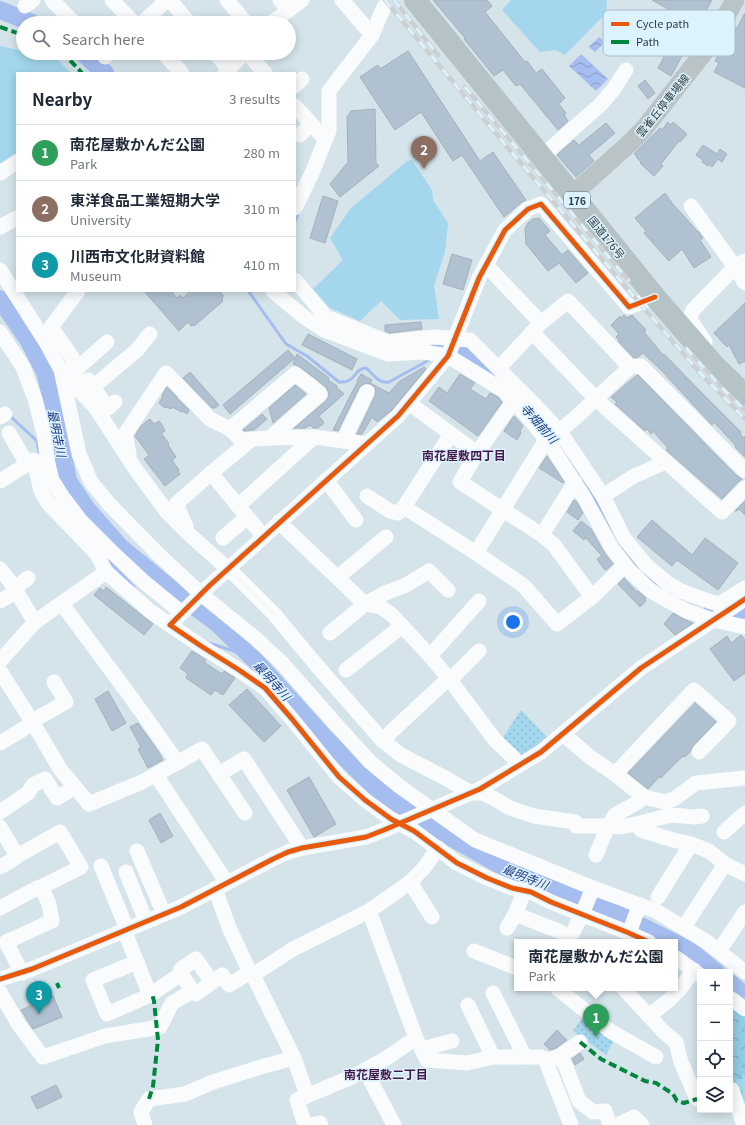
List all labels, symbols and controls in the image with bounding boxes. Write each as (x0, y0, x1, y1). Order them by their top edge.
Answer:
legend (603, 10, 735, 56)
text: Cycle path (636, 15, 689, 31)
search box (16, 16, 296, 60)
icon: search (30, 27, 52, 49)
text: Search here (62, 28, 144, 49)
text: Path (636, 33, 659, 49)
street label: 雲雀丘停車場線 (632, 70, 692, 140)
text: Nearby (32, 86, 92, 111)
text: 3 results (229, 89, 280, 108)
text: 南花屋敷かんだ公園 (70, 133, 205, 154)
pin: 2 (411, 136, 437, 169)
text: 1 (41, 143, 49, 162)
text: 280 m (243, 143, 280, 162)
text: Park (70, 154, 97, 173)
text: 東洋食品工業短期大学 (70, 189, 220, 210)
road number: 176 (564, 192, 590, 208)
text: 2 (41, 199, 49, 218)
text: 310 m (243, 199, 280, 218)
text: University (70, 210, 131, 229)
street label: 国道176号 (585, 212, 629, 262)
text: 川西市文化財資料館 (70, 245, 205, 266)
text: 3 (41, 255, 49, 274)
text: 410 m (243, 255, 280, 274)
text: Museum (70, 266, 122, 285)
water label: 寺畑前川 (518, 399, 564, 448)
water label: 最明寺川 (45, 408, 72, 460)
district label: 南花屋敷四丁目 (422, 446, 506, 463)
your location (503, 612, 523, 632)
water label: 最明寺川 (251, 656, 297, 705)
water label: 最明寺川 (501, 859, 553, 894)
popup (514, 939, 678, 991)
text: 南花屋敷かんだ公園 (528, 945, 664, 966)
text: Park (528, 966, 556, 985)
map controls (697, 969, 733, 1113)
button: + (697, 969, 733, 1005)
pin: 3 (26, 981, 52, 1014)
pin: 1 (583, 1004, 609, 1037)
button: − (697, 1005, 733, 1041)
button: locate (697, 1041, 733, 1077)
district label: 南花屋敷二丁目 (344, 1065, 428, 1082)
button: layers (697, 1077, 733, 1113)

